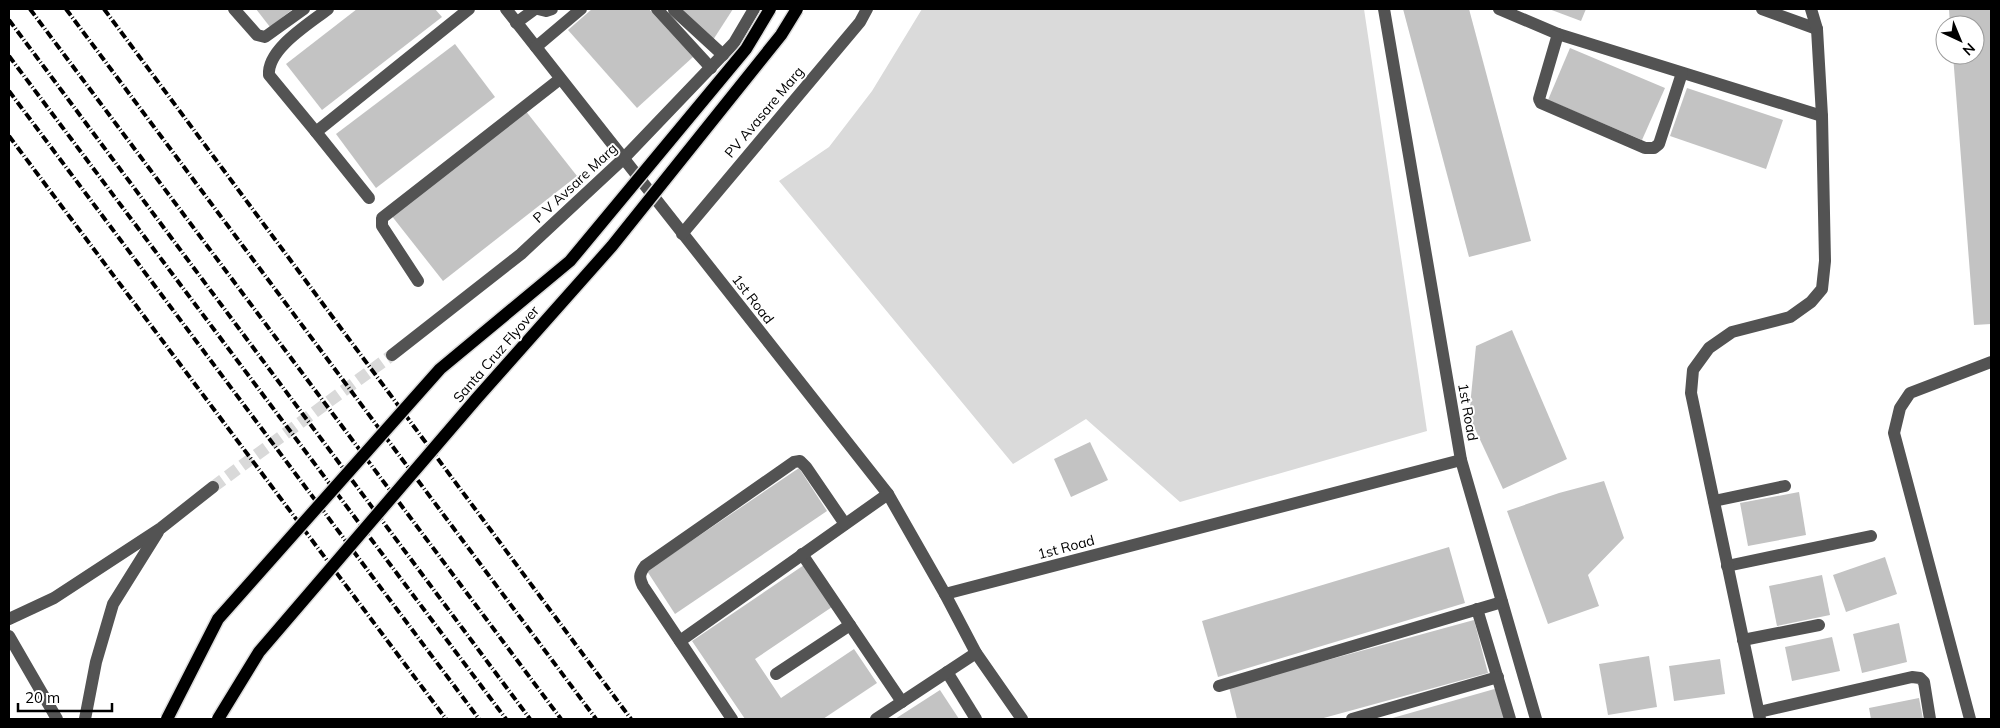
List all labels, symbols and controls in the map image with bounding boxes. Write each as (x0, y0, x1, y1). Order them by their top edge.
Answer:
north arrow (1935, 15, 1985, 65)
text: N (1959, 39, 1979, 59)
street label: PV Avasare Marg (721, 63, 807, 161)
street label: P V Avsare Marg (529, 139, 621, 227)
street label: 1st Road (728, 271, 778, 327)
street label: Santa Cruz Flyover (449, 301, 544, 406)
street label: 1st Road (1454, 382, 1482, 442)
street label: 1st Road (1036, 531, 1096, 563)
scale bar (18, 680, 111, 712)
text: 20 m (25, 688, 60, 707)

